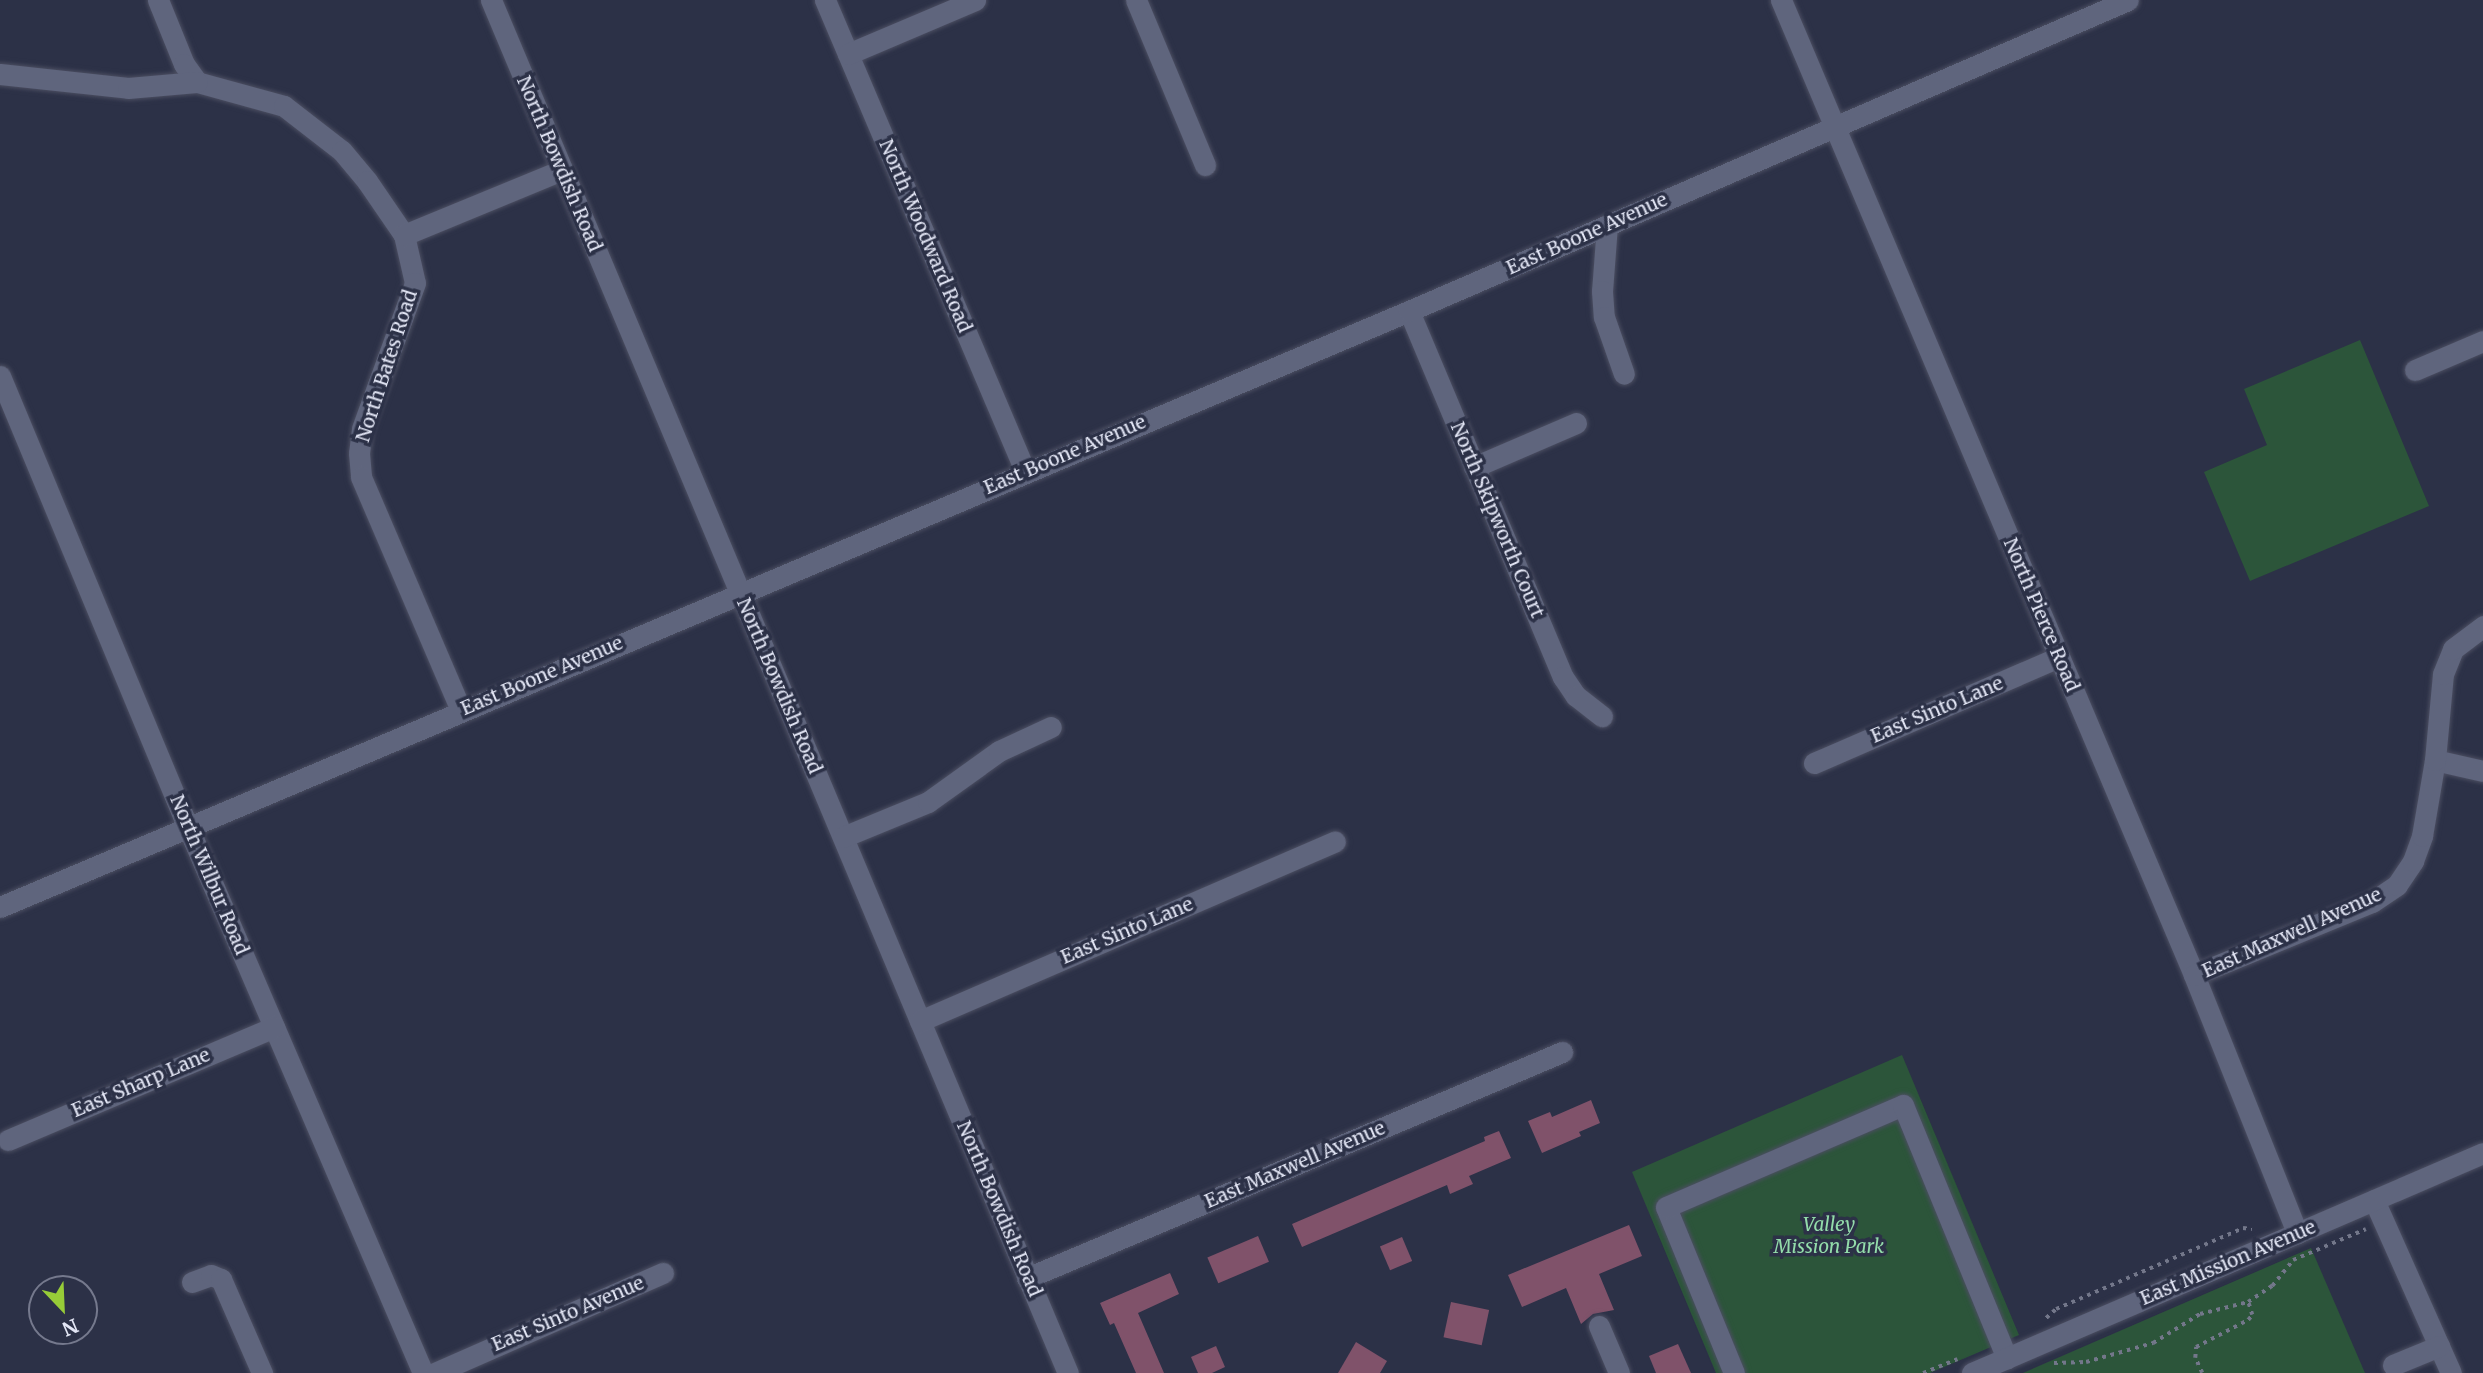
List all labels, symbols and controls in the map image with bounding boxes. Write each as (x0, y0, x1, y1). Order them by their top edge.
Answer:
street label: North Bowdish Road (512, 73, 606, 255)
street label: North Woodward Road (874, 136, 976, 336)
street label: East Boone Avenue (1503, 188, 1671, 280)
street label: North Bates Road (352, 287, 422, 445)
street label: East Boone Avenue (981, 411, 1149, 499)
street label: North Skipworth Court (1445, 419, 1549, 621)
street label: North Pierce Road (1998, 535, 2084, 695)
street label: North Bowdish Road (732, 595, 826, 777)
street label: East Boone Avenue (458, 632, 626, 720)
street label: East Sinto Lane (1868, 672, 2006, 748)
street label: North Wilbur Road (165, 792, 253, 958)
street label: East Maxwell Avenue (2199, 883, 2385, 983)
street label: East Sinto Lane (1058, 893, 1196, 969)
street label: East Sharp Lane (68, 1044, 214, 1122)
street label: East Maxwell Avenue (1201, 1117, 1389, 1213)
street label: North Bowdish Road (952, 1118, 1046, 1300)
park label: Valley Mission Park (1774, 1214, 1884, 1258)
street label: East Mission Avenue (2137, 1216, 2319, 1310)
street label: East Sinto Avenue (489, 1272, 647, 1356)
north arrow (28, 1275, 98, 1345)
text: N (59, 1314, 82, 1341)

